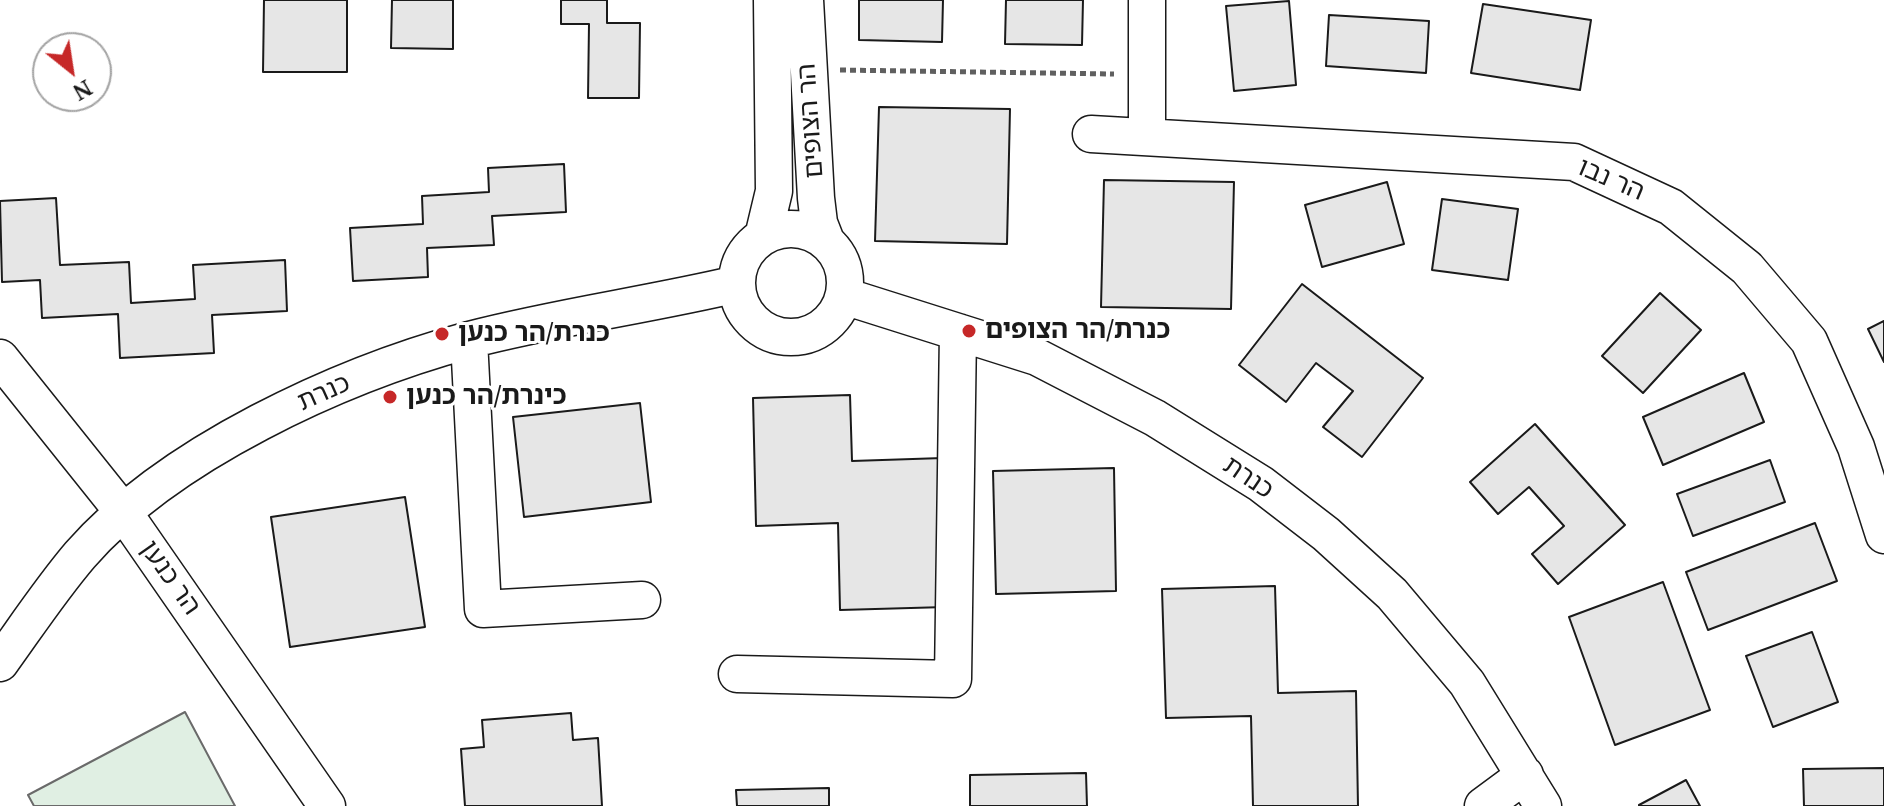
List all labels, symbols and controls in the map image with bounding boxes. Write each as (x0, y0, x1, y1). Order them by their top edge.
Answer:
north arrow (32, 32, 112, 112)
street label: הר הצופים (791, 63, 831, 179)
text: N (68, 74, 98, 108)
street label: הר נבו (1573, 152, 1649, 208)
place label: כנרת/הר הצופים (985, 315, 1170, 347)
place label: כנרת/הר כנען (458, 318, 610, 350)
marker: כנרת/הר הצופים (960, 322, 978, 340)
marker: כנרת/הר כנען (433, 325, 451, 343)
street label: כנרת (293, 368, 355, 418)
place label: כינרת/הר כנען (406, 381, 566, 413)
marker: כינרת/הר כנען (381, 388, 399, 406)
street label: כנרת (1217, 450, 1279, 506)
street label: הר כנען (133, 535, 207, 621)

